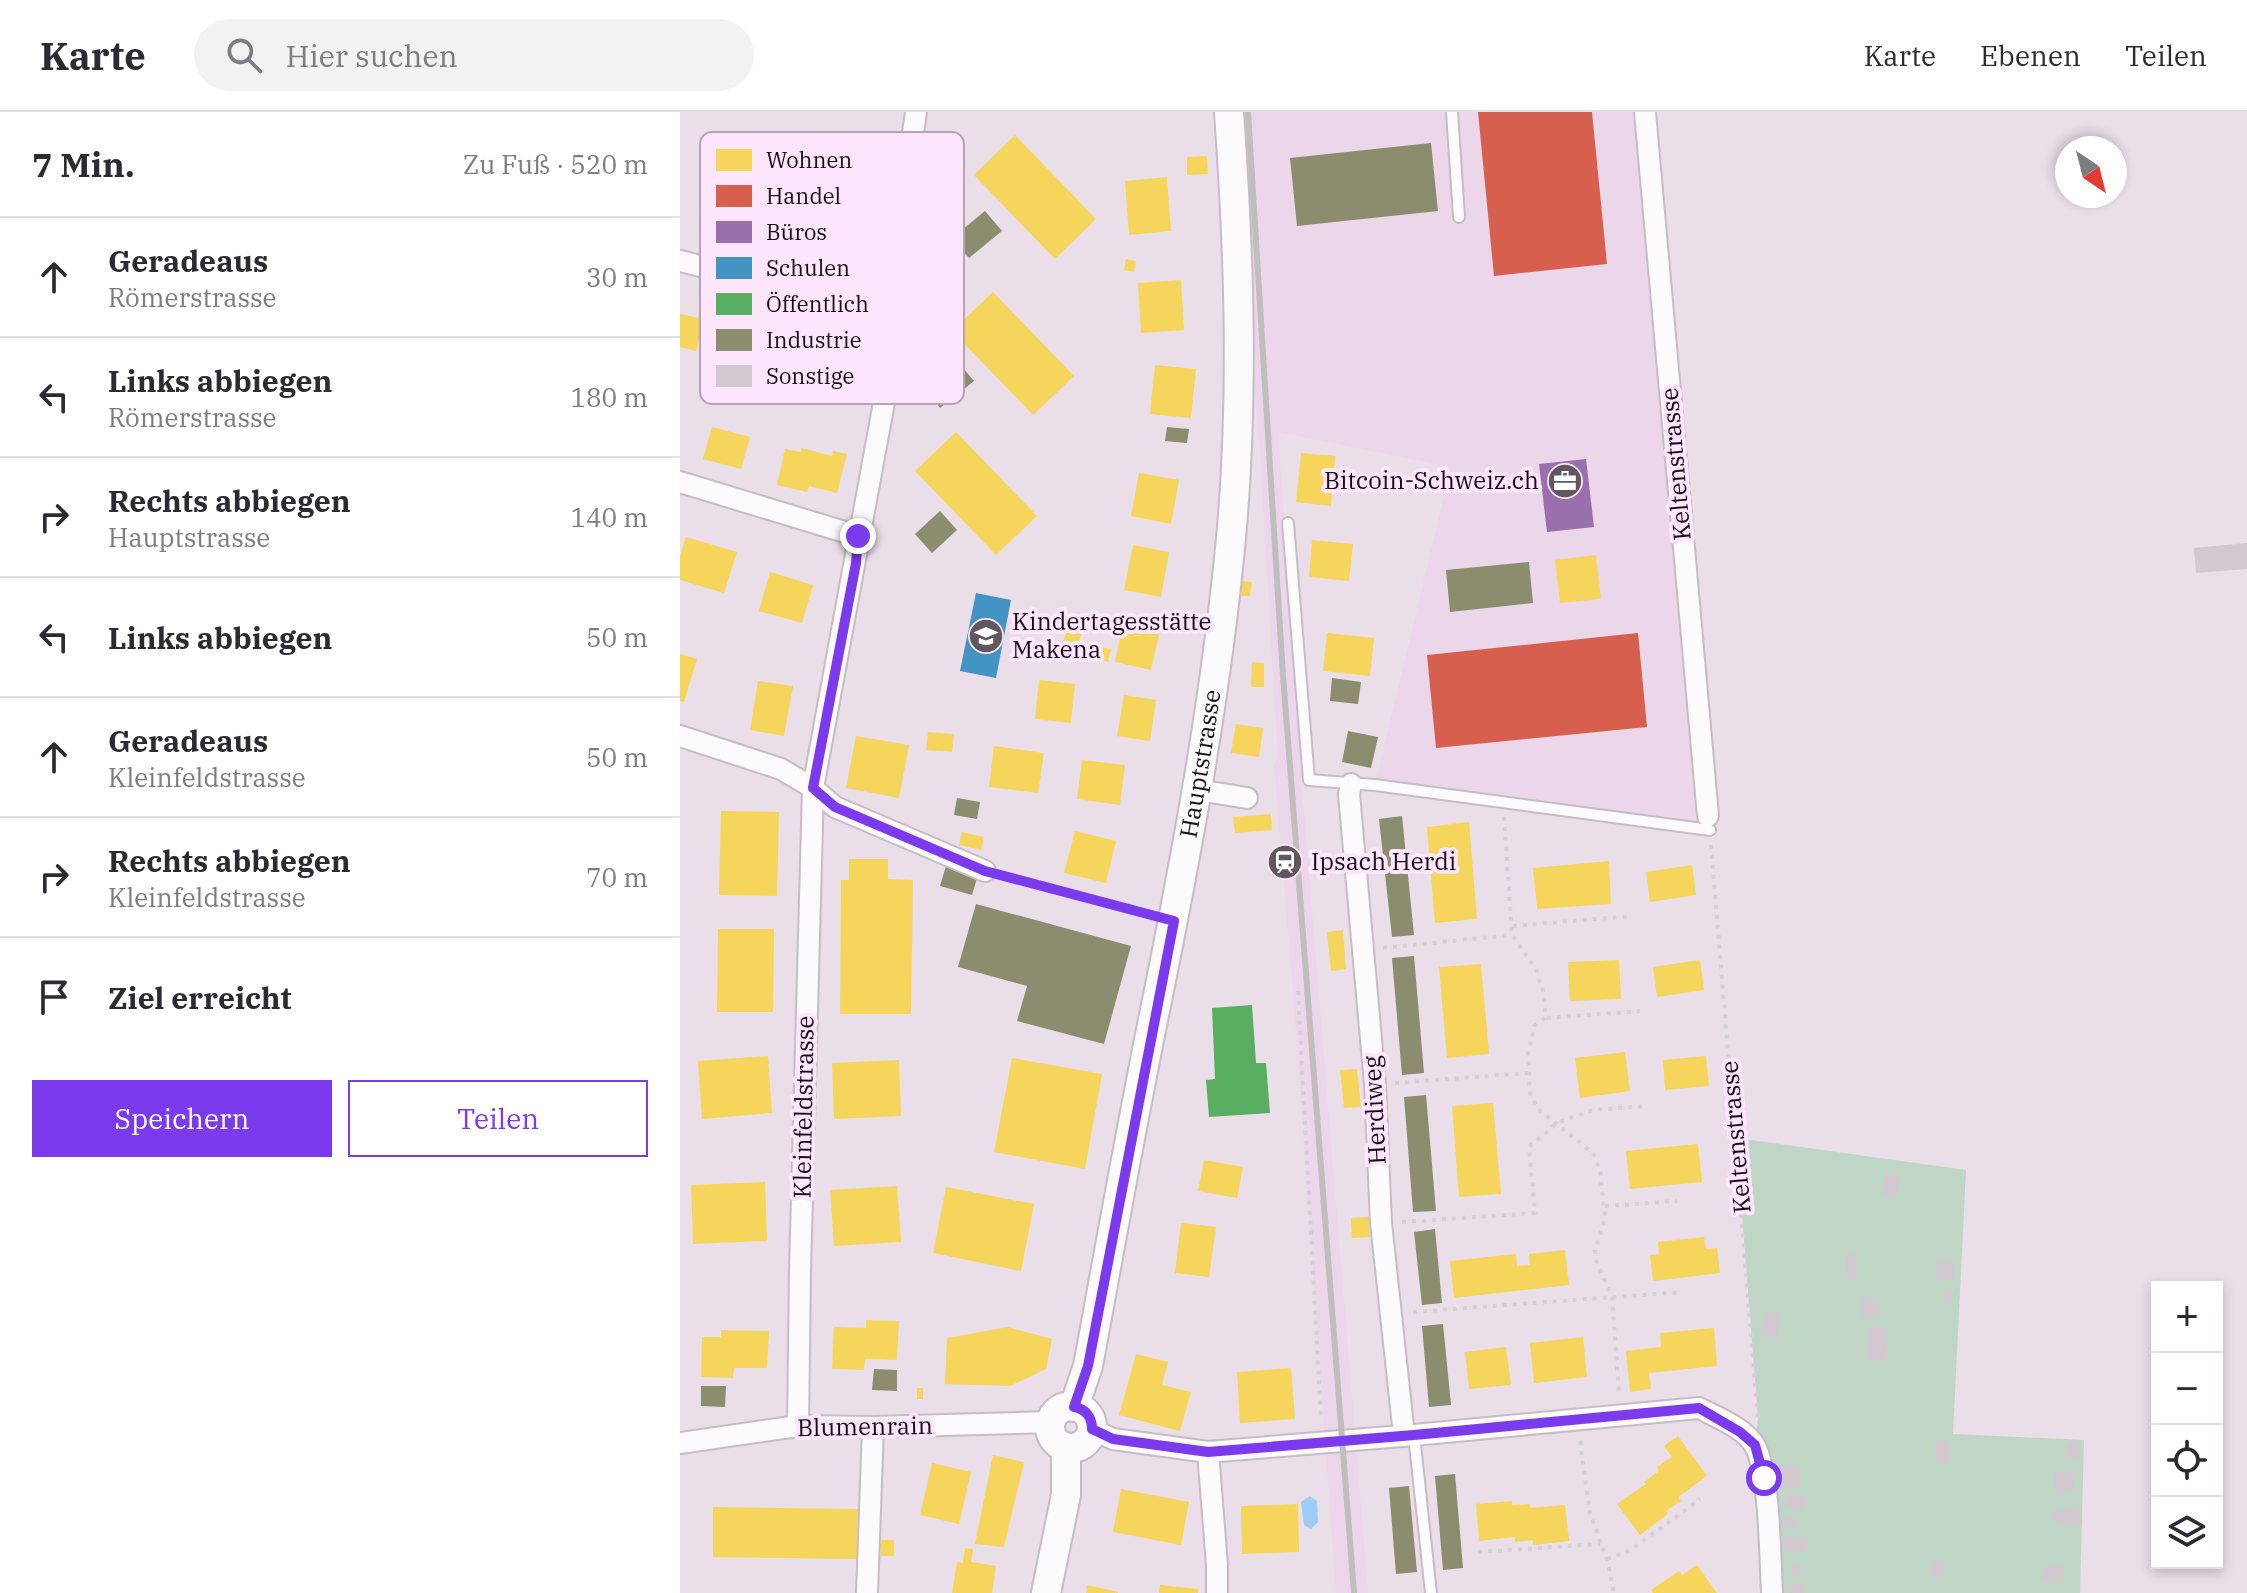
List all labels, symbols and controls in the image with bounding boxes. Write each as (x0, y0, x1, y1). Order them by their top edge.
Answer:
search box (194, 19, 754, 91)
text: Karte (40, 31, 146, 80)
icon: search (222, 33, 266, 77)
text: Hier suchen (286, 36, 458, 75)
text: Karte (1864, 37, 1936, 74)
text: Ebenen (1980, 37, 2081, 74)
text: Teilen (2125, 37, 2207, 74)
legend (700, 132, 964, 404)
north arrow (2055, 136, 2127, 208)
text: 7 Min. (32, 142, 135, 186)
text: Wohnen (766, 145, 852, 174)
text: Zu Fuß · 520 m (463, 147, 648, 181)
text: Handel (766, 181, 841, 210)
text: Büros (766, 217, 827, 246)
text: Geradeaus (108, 241, 268, 280)
text: Schulen (766, 253, 850, 282)
icon: ahead (32, 255, 76, 299)
text: 30 m (586, 260, 648, 294)
text: Römerstrasse (108, 280, 277, 314)
text: Öffentlich (766, 289, 869, 318)
text: Industrie (766, 325, 861, 354)
text: Links abbiegen (108, 361, 332, 400)
text: Sonstige (766, 361, 854, 390)
icon: left (32, 375, 76, 419)
text: 180 m (570, 380, 648, 414)
street label: Keltenstrasse (1652, 386, 1698, 542)
text: Römerstrasse (108, 400, 277, 434)
office icon: Bitcoin-Schweiz.ch (1546, 462, 1584, 500)
place label: Bitcoin-Schweiz.ch (1324, 464, 1539, 496)
text: Rechts abbiegen (108, 481, 351, 520)
icon: right (32, 495, 76, 539)
text: 140 m (570, 500, 648, 534)
route end (840, 518, 876, 554)
text: Hauptstrasse (108, 520, 270, 554)
place label: Kindertagesstätte Makena (1012, 605, 1211, 665)
icon: left (32, 615, 76, 659)
school or university icon: Kindertagesstätte Makena (967, 617, 1005, 655)
text: Links abbiegen (108, 618, 332, 657)
text: 50 m (586, 620, 648, 654)
street label: Hauptstrasse (1172, 687, 1228, 840)
text: Geradeaus (108, 721, 268, 760)
icon: ahead (32, 735, 76, 779)
text: 50 m (586, 740, 648, 774)
text: Kleinfeldstrasse (108, 760, 306, 794)
text: Rechts abbiegen (108, 841, 351, 880)
station icon: Ipsach Herdi (1266, 843, 1304, 881)
place label: Ipsach Herdi (1311, 845, 1456, 877)
icon: right (32, 855, 76, 899)
text: 70 m (586, 860, 648, 894)
text: Kleinfeldstrasse (108, 880, 306, 914)
icon: arrive (32, 975, 76, 1019)
text: Ziel erreicht (108, 978, 292, 1017)
street label: Kleinfeldstrasse (785, 1015, 821, 1199)
street label: Herdiweg (1355, 1055, 1393, 1165)
street label: Keltenstrasse (1712, 1059, 1758, 1215)
button: Speichern (32, 1080, 332, 1157)
button: Teilen (348, 1080, 648, 1157)
map controls (2151, 1281, 2223, 1569)
button: + (2151, 1281, 2223, 1353)
button: − (2151, 1353, 2223, 1425)
street label: Blumenrain (797, 1409, 933, 1443)
button: locate (2151, 1425, 2223, 1497)
route start (1746, 1460, 1782, 1496)
button: layers (2151, 1497, 2223, 1569)

